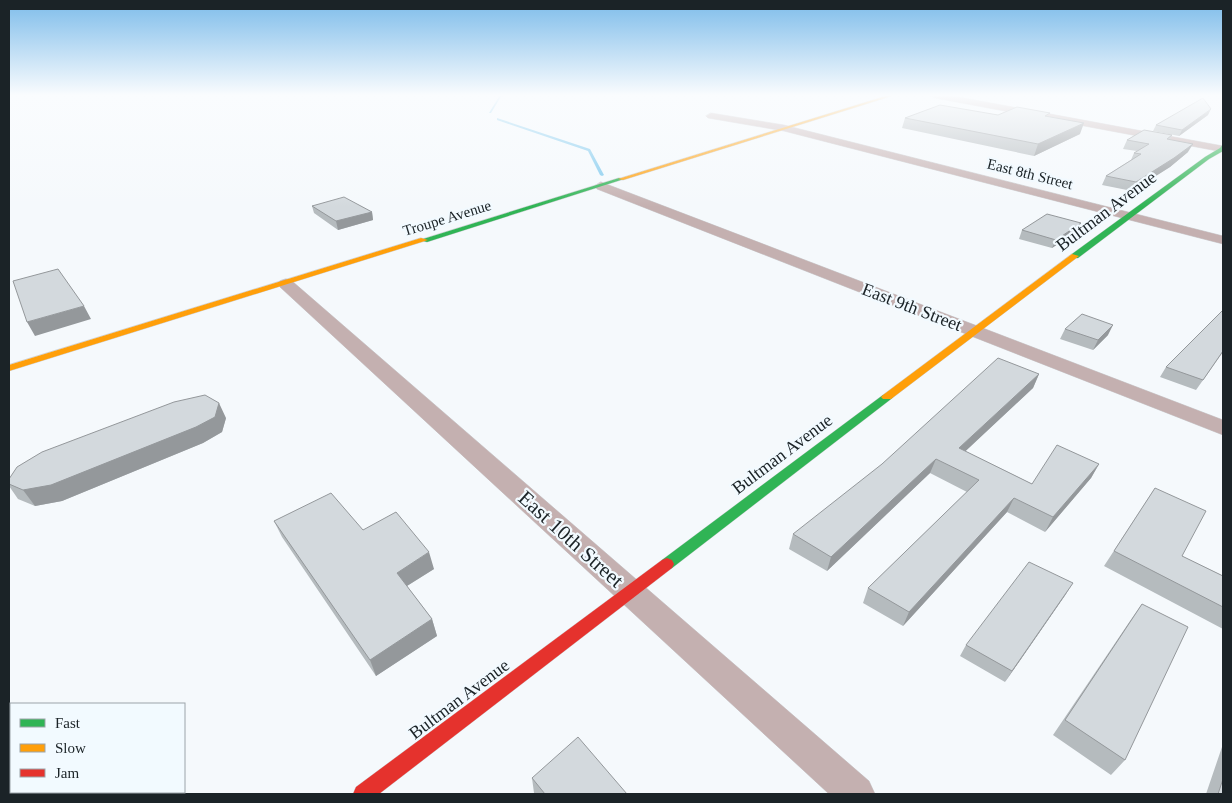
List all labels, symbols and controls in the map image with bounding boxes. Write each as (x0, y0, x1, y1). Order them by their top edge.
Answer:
street label: East 8th Street (986, 156, 1075, 193)
street label: Bultman Avenue (1052, 167, 1160, 255)
street label: Troupe Avenue (401, 197, 493, 239)
street label: East 9th Street (859, 279, 965, 335)
street label: Bultman Avenue (728, 410, 836, 498)
street label: East 10th Street (514, 486, 629, 593)
street label: Bultman Avenue (405, 655, 513, 743)
legend (10, 703, 185, 793)
text: Fast (55, 715, 81, 731)
text: Slow (55, 740, 86, 756)
text: Jam (55, 765, 79, 781)

